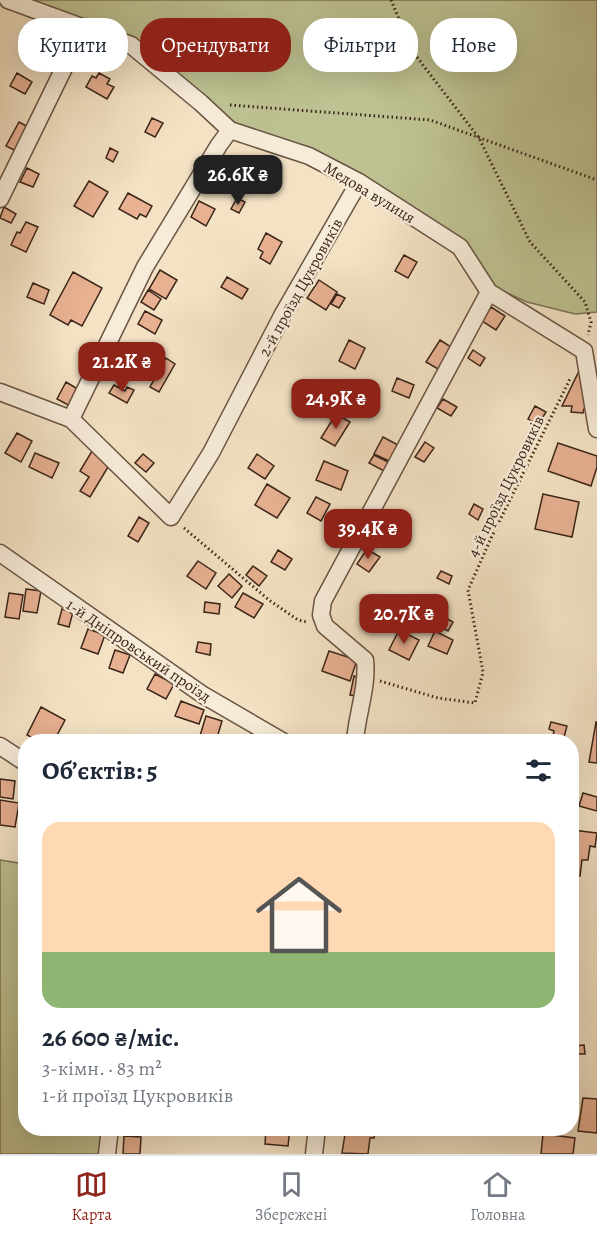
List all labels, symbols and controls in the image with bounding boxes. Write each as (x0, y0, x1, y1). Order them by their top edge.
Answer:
chip: Купити (18, 18, 128, 72)
chip: Орендувати (140, 18, 291, 72)
chip: Фільтри (303, 18, 418, 72)
chip: Нове (430, 18, 517, 72)
pin: 26.6K ₴ (183, 155, 293, 206)
street label: Медова вулиця (319, 157, 420, 229)
text: 26.6K ₴ (207, 161, 269, 188)
street label: 2-й проїзд Цукровиків (254, 214, 348, 361)
pin: 21.2K ₴ (67, 342, 177, 393)
text: 21.2K ₴ (92, 348, 152, 375)
pin: 24.9K ₴ (281, 379, 391, 430)
text: 24.9K ₴ (305, 385, 367, 412)
street label: 4-й проїзд Цукровиків (462, 412, 550, 561)
pin: 39.4K ₴ (313, 509, 423, 560)
text: 39.4K ₴ (338, 515, 398, 542)
street label: 1-й Дніпровський проїзд (62, 594, 215, 708)
pin: 20.7K ₴ (349, 594, 459, 645)
text: 20.7K ₴ (373, 600, 435, 627)
text: Об’єктів: 5 (42, 753, 158, 788)
icon: filters (522, 754, 555, 787)
icon: home (245, 861, 353, 969)
text: 26 600 ₴/міс. (42, 1020, 180, 1055)
text: 3-кімн. · 83 m² (42, 1055, 162, 1082)
text: 1-й проїзд Цукровиків (42, 1082, 233, 1109)
tab: Карта (72, 1168, 112, 1226)
tab: Збережені (255, 1168, 327, 1226)
tab: Головна (470, 1168, 525, 1226)

